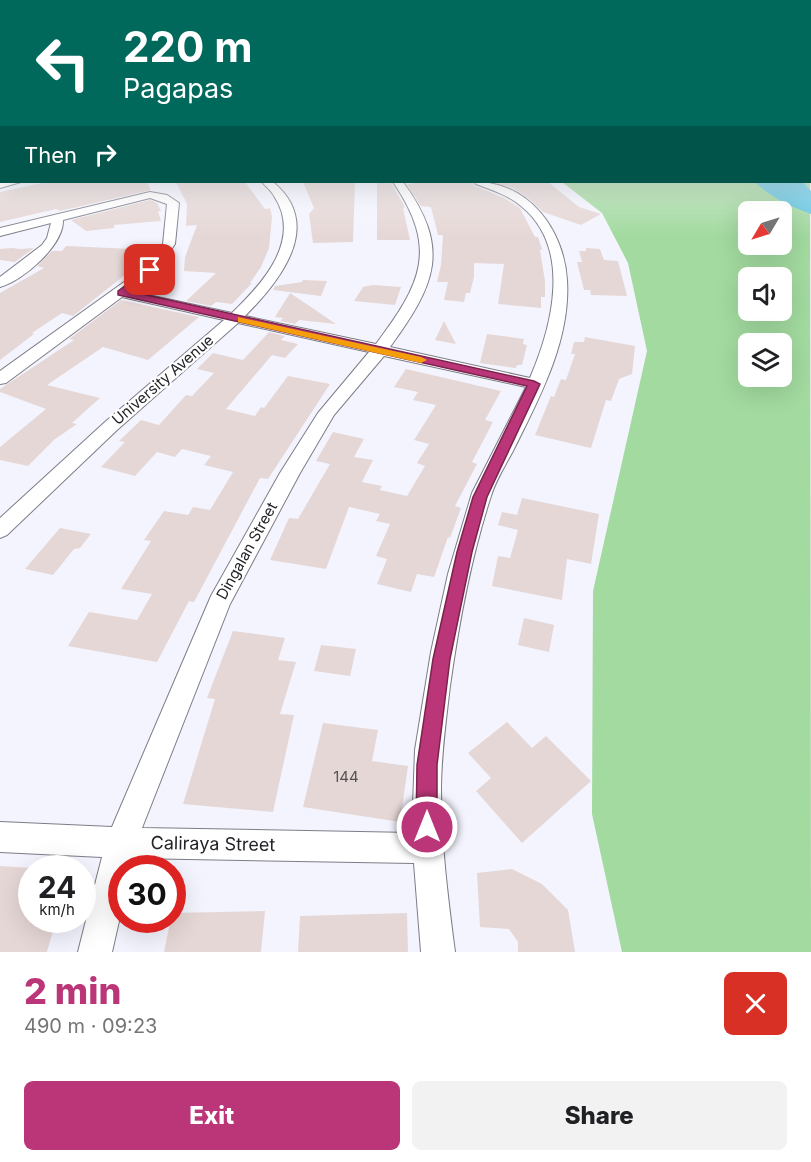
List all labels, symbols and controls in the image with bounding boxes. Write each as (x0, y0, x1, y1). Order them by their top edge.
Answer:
text: 220 m (123, 21, 253, 72)
icon: left (24, 24, 102, 102)
text: Pagapas (123, 72, 233, 105)
icon: right (89, 138, 122, 171)
text: Then (24, 142, 77, 168)
north arrow (738, 201, 792, 255)
map controls (738, 201, 792, 387)
pin (124, 244, 175, 295)
icon: arrive (133, 253, 166, 286)
button: sound (738, 267, 792, 321)
street label: University Avenue (108, 330, 217, 429)
button: layers (738, 333, 792, 387)
street label: Dingalan Street (212, 499, 281, 603)
house number: 144 (333, 767, 359, 786)
position arrow (395, 795, 459, 859)
street label: Caliraya Street (151, 832, 276, 855)
speed limit sign: 30 (108, 855, 186, 933)
text: 24 (38, 869, 76, 905)
text: km/h (39, 900, 75, 919)
text: 2 min (24, 969, 121, 1013)
button: close (724, 972, 787, 1035)
text: 490 m · 09:23 (24, 1014, 157, 1038)
button: Exit (24, 1081, 400, 1150)
button: Share (412, 1081, 787, 1150)

